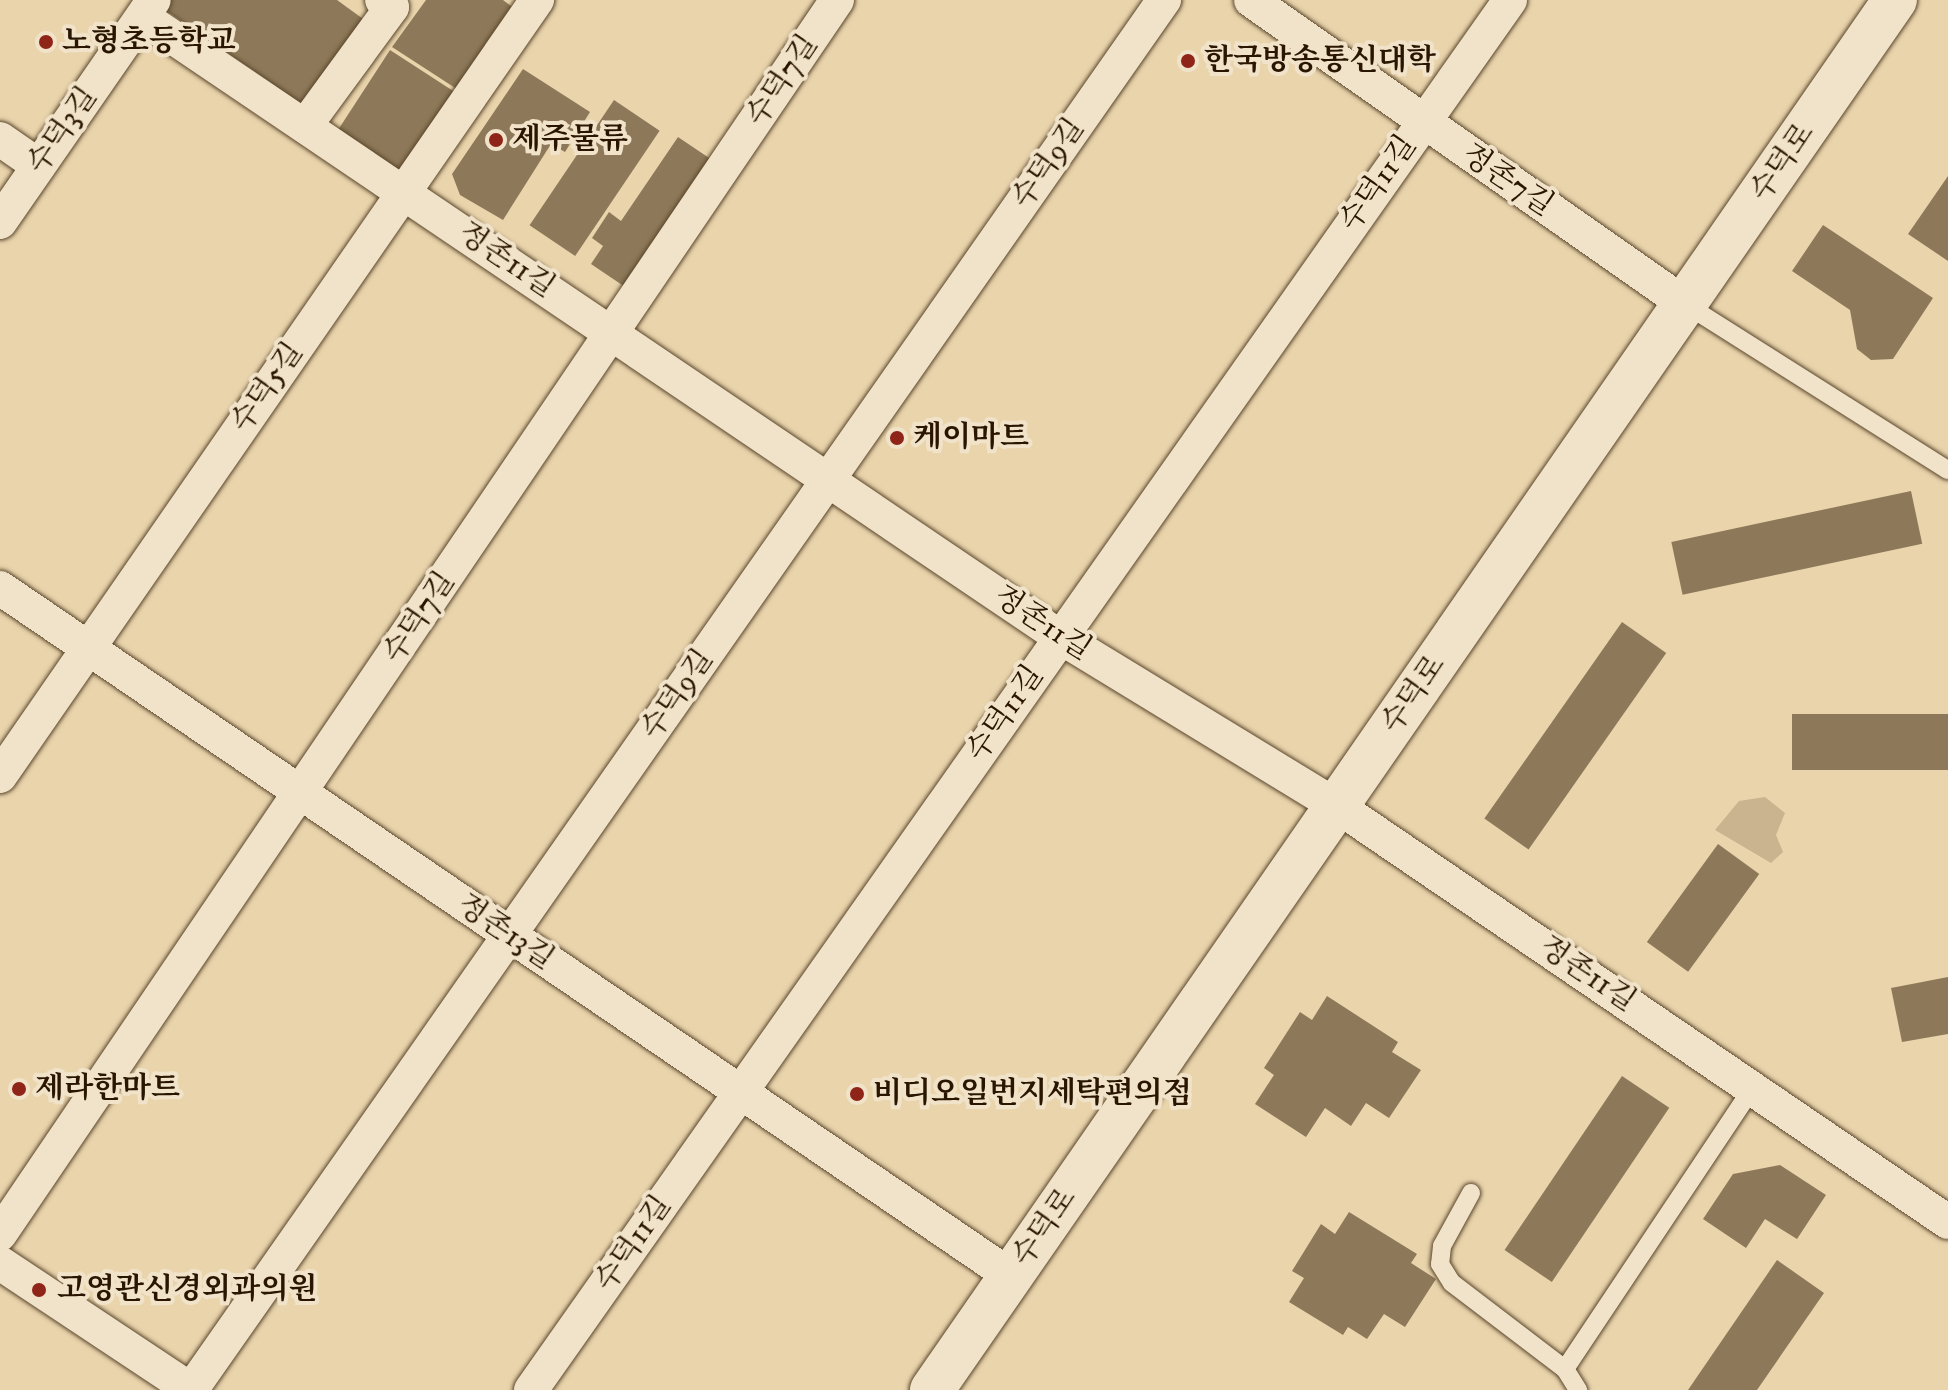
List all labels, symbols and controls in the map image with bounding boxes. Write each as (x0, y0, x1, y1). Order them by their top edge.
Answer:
place label: 노형초등학교 (62, 24, 236, 60)
street label: 수덕7길 (739, 28, 827, 134)
marker: 노형초등학교 (37, 33, 55, 51)
place label: 한국방송통신대학 (1204, 43, 1436, 79)
marker: 한국방송통신대학 (1179, 52, 1197, 70)
street label: 수덕3길 (20, 80, 106, 182)
street label: 수덕9길 (1005, 112, 1093, 216)
street label: 수덕로 (1743, 117, 1823, 209)
place label: 제주물류 (512, 122, 628, 158)
street label: 수덕11길 (1333, 129, 1425, 239)
marker: 제주물류 (487, 131, 505, 149)
street label: 정존7길 (1454, 137, 1560, 225)
street label: 정존11길 (451, 216, 561, 306)
street label: 수덕5길 (224, 336, 312, 440)
place label: 케이마트 (913, 420, 1029, 456)
marker: 케이마트 (888, 429, 906, 447)
street label: 수덕7길 (376, 565, 464, 671)
street label: 정존11길 (987, 579, 1097, 669)
street label: 수덕9길 (634, 643, 722, 747)
street label: 수덕로 (1374, 649, 1454, 741)
street label: 수덕11길 (960, 659, 1052, 769)
street label: 정존13길 (450, 888, 560, 978)
street label: 정존11길 (1532, 930, 1642, 1020)
place label: 제라한마트 (35, 1071, 180, 1107)
place label: 비디오일번지세탁편의점 (873, 1076, 1192, 1112)
marker: 제라한마트 (10, 1080, 28, 1098)
marker: 비디오일번지세탁편의점 (848, 1085, 866, 1103)
street label: 수덕로 (1005, 1182, 1085, 1274)
street label: 수덕11길 (588, 1189, 680, 1299)
place label: 고영관신경외과의원 (57, 1272, 318, 1308)
marker: 고영관신경외과의원 (28, 1279, 50, 1301)

